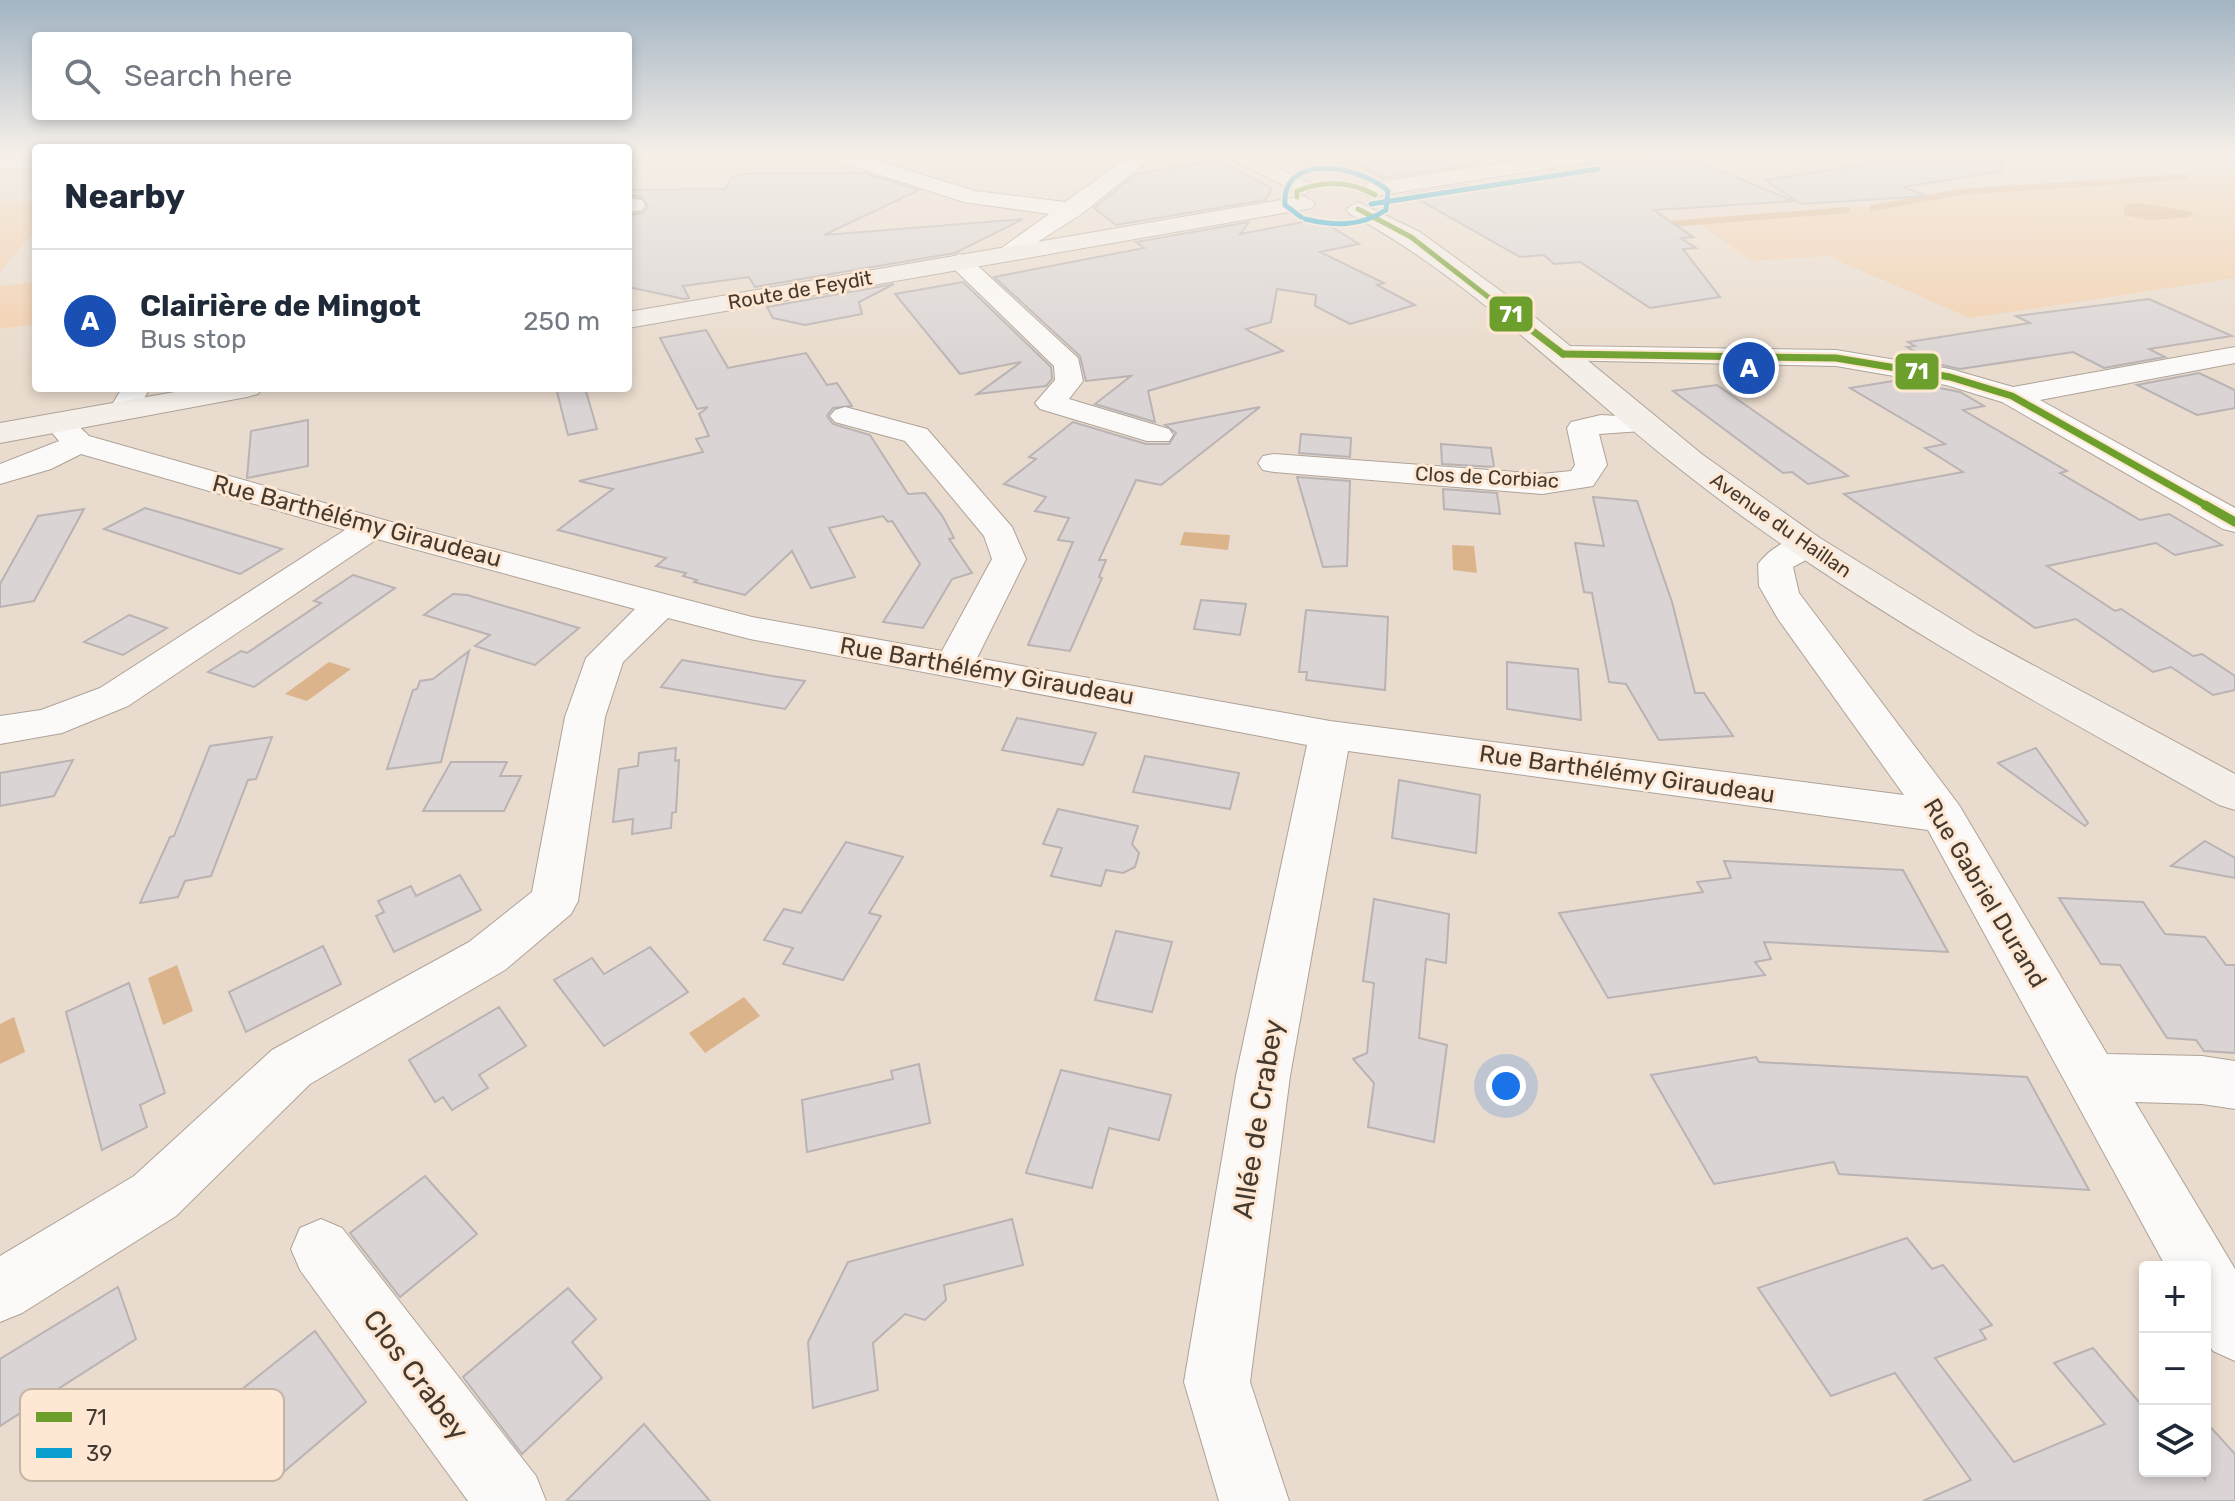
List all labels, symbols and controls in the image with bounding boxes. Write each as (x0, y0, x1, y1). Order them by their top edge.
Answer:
search box (32, 32, 632, 120)
icon: search (60, 54, 104, 98)
text: Search here (124, 58, 292, 94)
text: Nearby (64, 176, 185, 217)
street label: Route de Feydit (726, 265, 874, 314)
text: Clairière de Mingot (140, 288, 421, 324)
line badge: 71 (1488, 295, 1534, 333)
text: 71 (1499, 301, 1523, 328)
text: A (81, 306, 99, 337)
text: 250 m (523, 306, 600, 337)
text: Bus stop (140, 324, 246, 355)
pin: A (1723, 338, 1775, 398)
line badge: 71 (1894, 352, 1940, 391)
text: 71 (1905, 358, 1929, 385)
street label: Clos de Corbiac (1414, 461, 1560, 493)
street label: Avenue du Haillan (1706, 467, 1856, 583)
street label: Rue Barthélémy Giraudeau (209, 469, 505, 573)
street label: Rue Barthélémy Giraudeau (838, 631, 1136, 711)
street label: Rue Barthélémy Giraudeau (1477, 739, 1777, 809)
street label: Rue Gabriel Durand (1918, 793, 2052, 993)
street label: Allée de Crabey (1226, 1017, 1290, 1221)
your location (1486, 1066, 1526, 1106)
map controls (2139, 1261, 2211, 1477)
button: + (2139, 1261, 2211, 1333)
street label: Clos Crabey (356, 1303, 476, 1447)
button: − (2139, 1333, 2211, 1405)
legend (20, 1389, 284, 1481)
text: 71 (86, 1404, 107, 1431)
button: layers (2139, 1405, 2211, 1477)
text: 39 (86, 1440, 112, 1467)

